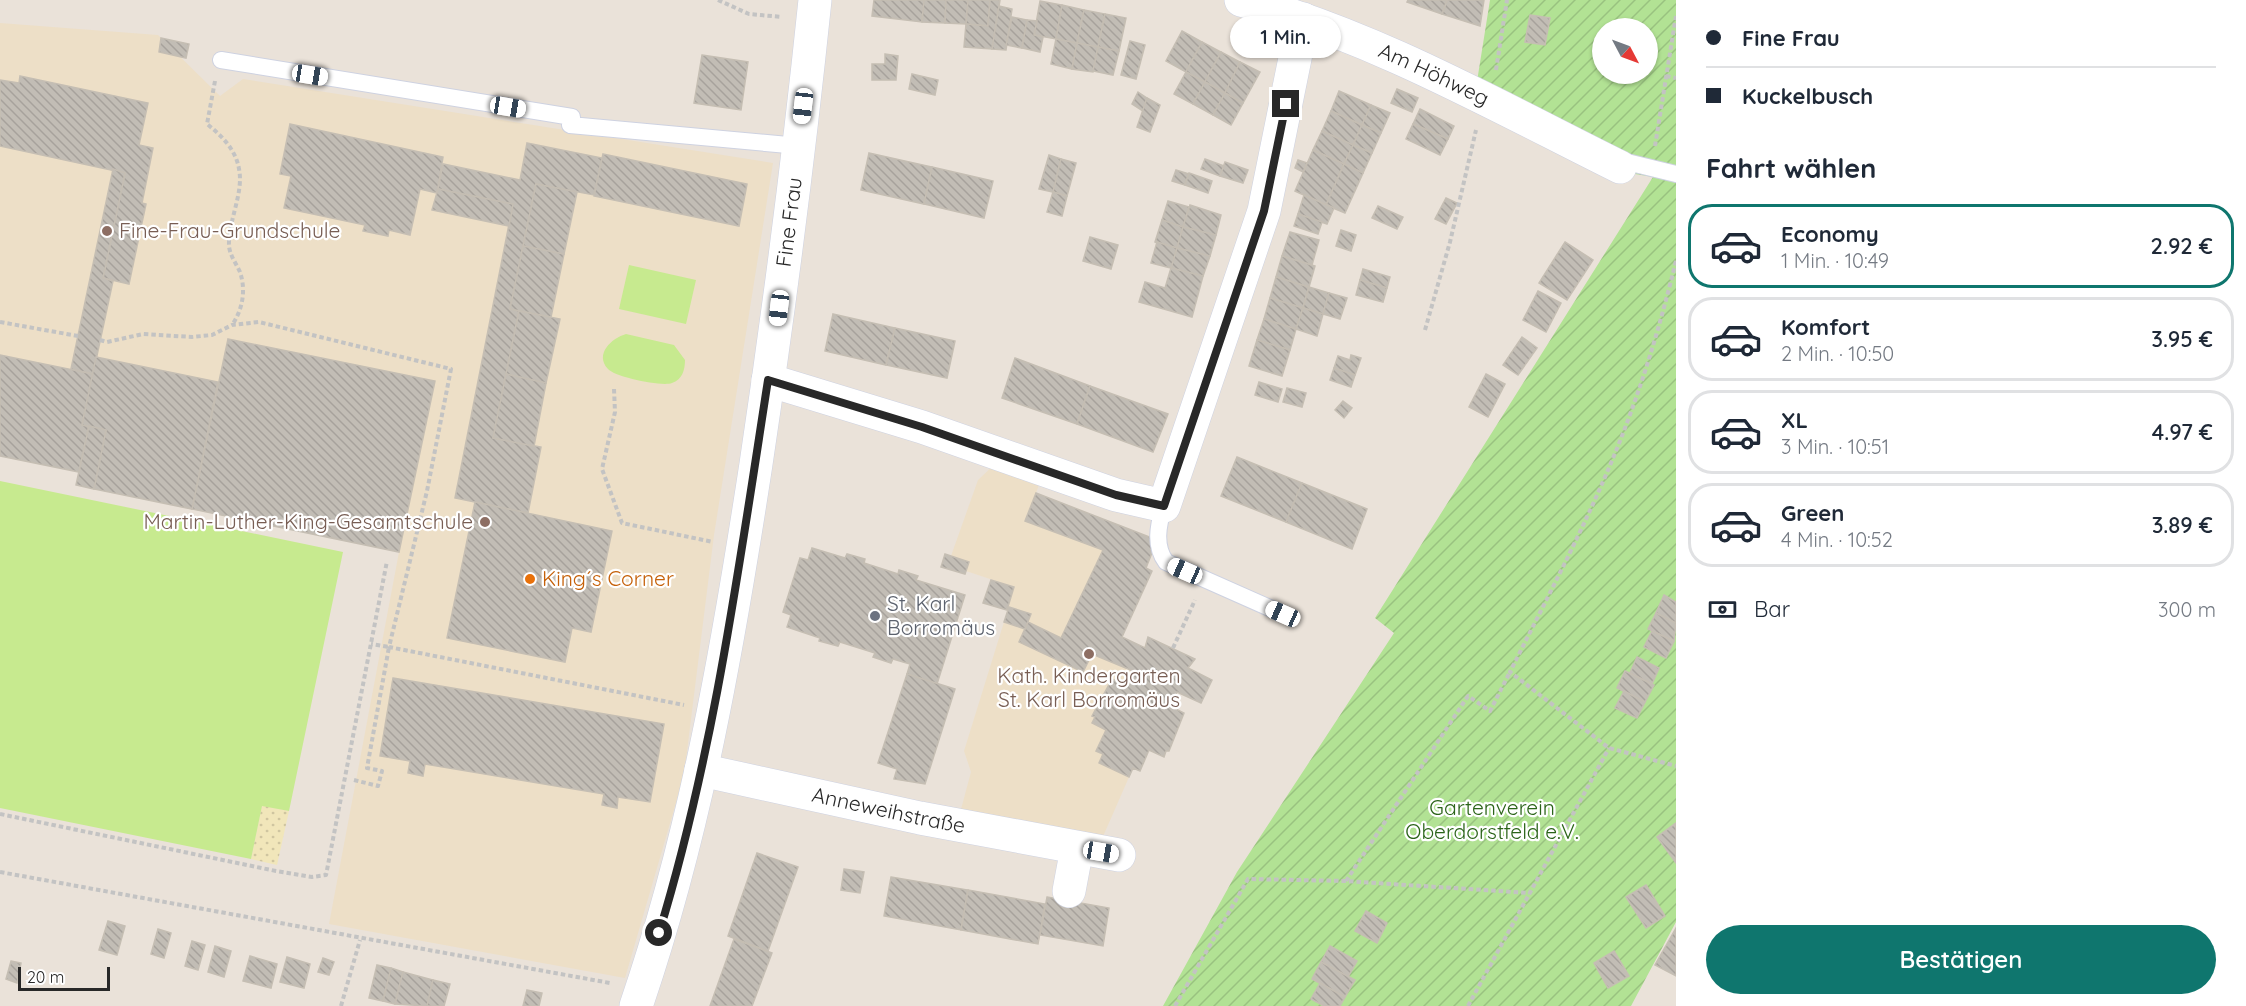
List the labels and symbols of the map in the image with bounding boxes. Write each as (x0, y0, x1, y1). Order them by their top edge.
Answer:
callout: 1 Min. (1230, 17, 1342, 59)
north arrow (1592, 18, 1658, 84)
street label: Am Höhweg (1375, 37, 1494, 111)
car (291, 63, 329, 87)
car (792, 87, 814, 125)
route end (1272, 90, 1299, 117)
car (489, 95, 527, 119)
street label: Fine Frau (770, 176, 807, 268)
place label: Fine-Frau-Grundschule (119, 217, 340, 243)
marker: Fine-Frau-Grundschule (100, 224, 114, 238)
car (768, 289, 790, 327)
place label: Martin-Luther-King-Gesamtschule (143, 508, 473, 534)
marker: Martin-Luther-King-Gesamtschule (478, 515, 492, 529)
car (1165, 555, 1205, 587)
place label: King´s Corner (542, 565, 674, 591)
marker: King´s Corner (523, 572, 537, 586)
place label: St. Karl Borromäus (887, 590, 995, 640)
car (1263, 598, 1303, 630)
marker: St. Karl Borromäus (868, 609, 882, 623)
marker: Kath. Kindergarten St. Karl Borromäus (1082, 647, 1096, 661)
place label: Kath. Kindergarten St. Karl Borromäus (997, 662, 1181, 712)
street label: Anneweihstraße (810, 781, 968, 838)
park label: Gartenverein Oberdorstfeld e.V. (1405, 794, 1579, 844)
car (1082, 840, 1120, 864)
route start (645, 919, 672, 946)
scale bar (18, 964, 110, 992)

